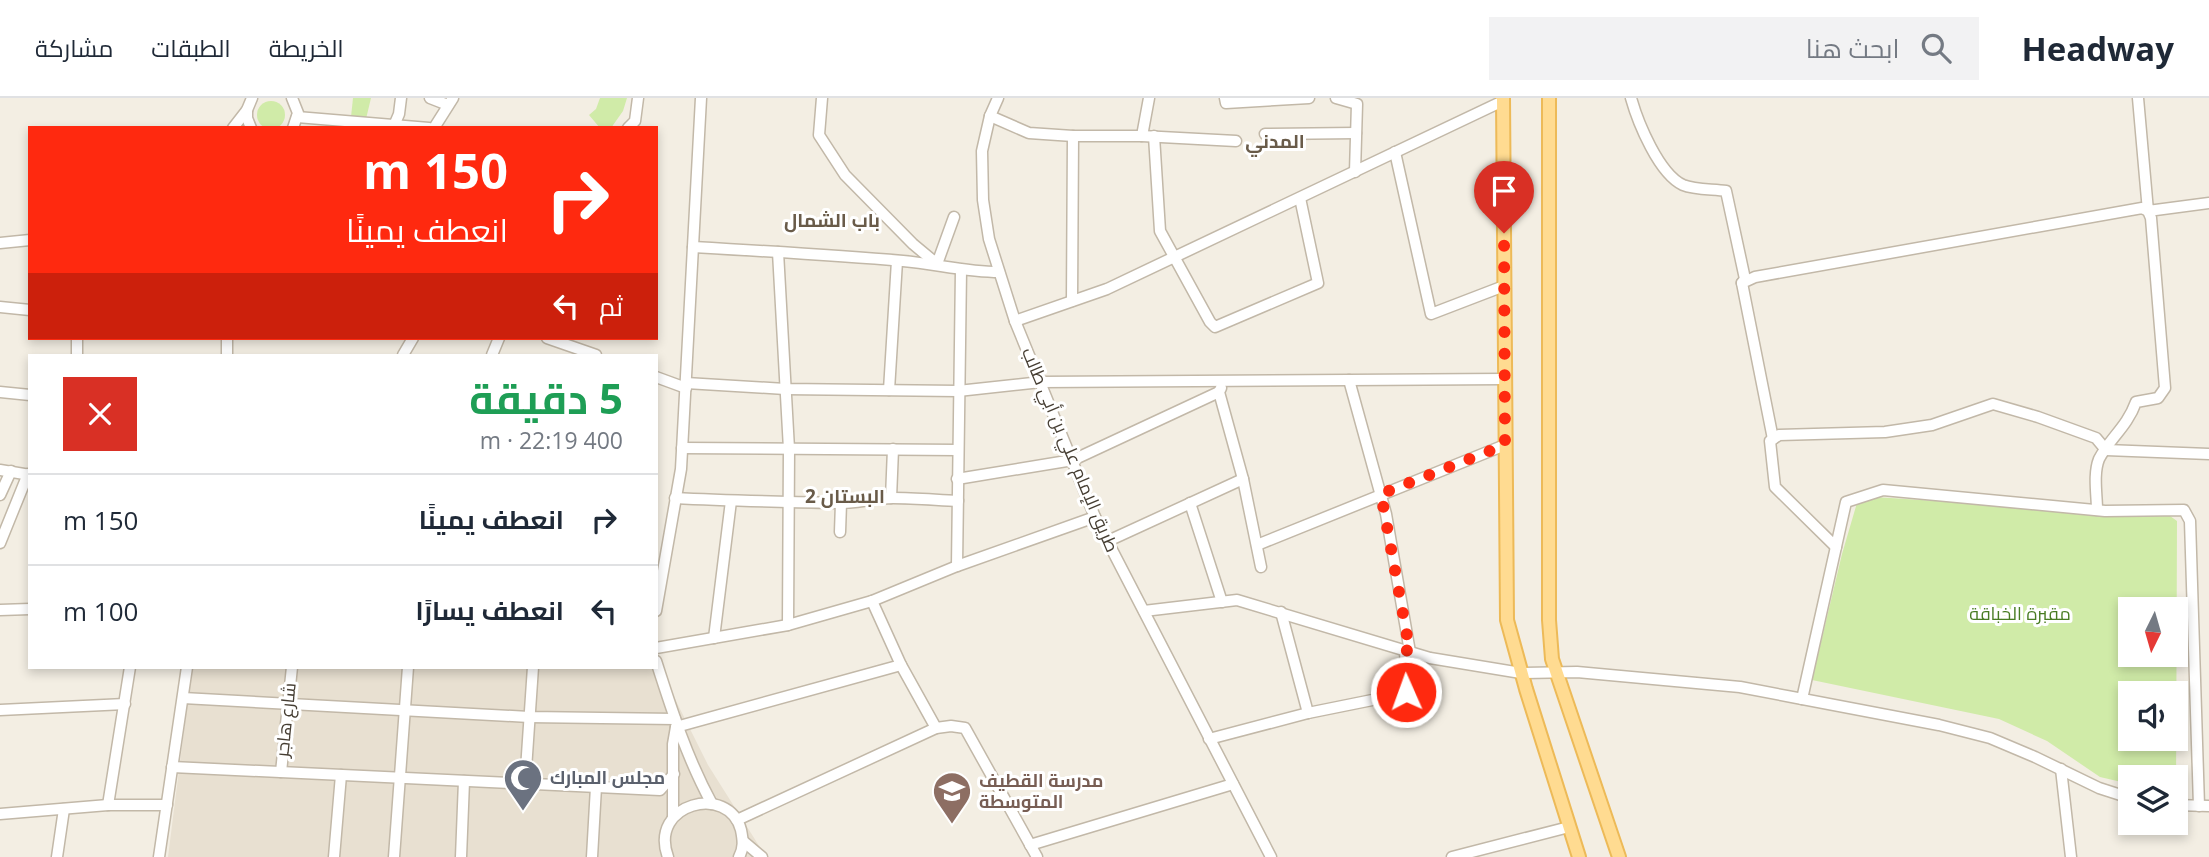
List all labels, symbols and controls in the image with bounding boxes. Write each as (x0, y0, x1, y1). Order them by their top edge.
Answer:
search box (1489, 17, 1979, 80)
text: Headway (2021, 26, 2174, 71)
icon: search (1917, 29, 1955, 67)
text: ابحث هنا (1806, 30, 1899, 66)
text: مشاركة (35, 31, 113, 64)
text: الطبقات (151, 31, 231, 64)
text: الخريطة (269, 31, 344, 64)
district label: المدني (1245, 128, 1305, 157)
text: 150 m (363, 137, 508, 203)
icon: right (532, 154, 623, 245)
pin (1474, 161, 1534, 233)
icon: arrive (1485, 172, 1523, 210)
district label: باب الشمال (784, 207, 880, 233)
text: انعطف يمينًا (346, 208, 508, 251)
icon: left (547, 287, 585, 325)
text: ثم (599, 288, 623, 324)
street label: طريق الإمام علي بن أبي طالب (1014, 344, 1125, 557)
text: 5 دقيقة (469, 369, 623, 426)
button: close (63, 377, 137, 451)
text: 400 m · 22:19 (480, 424, 623, 456)
district label: البستان 2 (805, 483, 885, 509)
text: انعطف يمينًا (419, 501, 564, 537)
icon: right (585, 501, 623, 539)
text: 150 m (63, 502, 138, 538)
text: انعطف يسارًا (415, 592, 564, 628)
icon: left (585, 592, 623, 630)
text: 100 m (63, 593, 138, 629)
north arrow (2118, 597, 2188, 667)
map controls (2118, 597, 2188, 835)
park label: مقبرة الخباقة (1969, 601, 2071, 625)
position arrow (1369, 655, 1443, 729)
button: sound (2118, 681, 2188, 751)
street label: شارع هاجر (269, 682, 302, 759)
mosque icon: مجلس المبارك (502, 757, 544, 812)
place label: مجلس المبارك (550, 765, 665, 789)
button: layers (2118, 765, 2188, 835)
place label: مدرسة القطيف المتوسطة (979, 768, 1103, 813)
school or university icon: مدرسة القطيف المتوسطة (931, 770, 973, 825)

